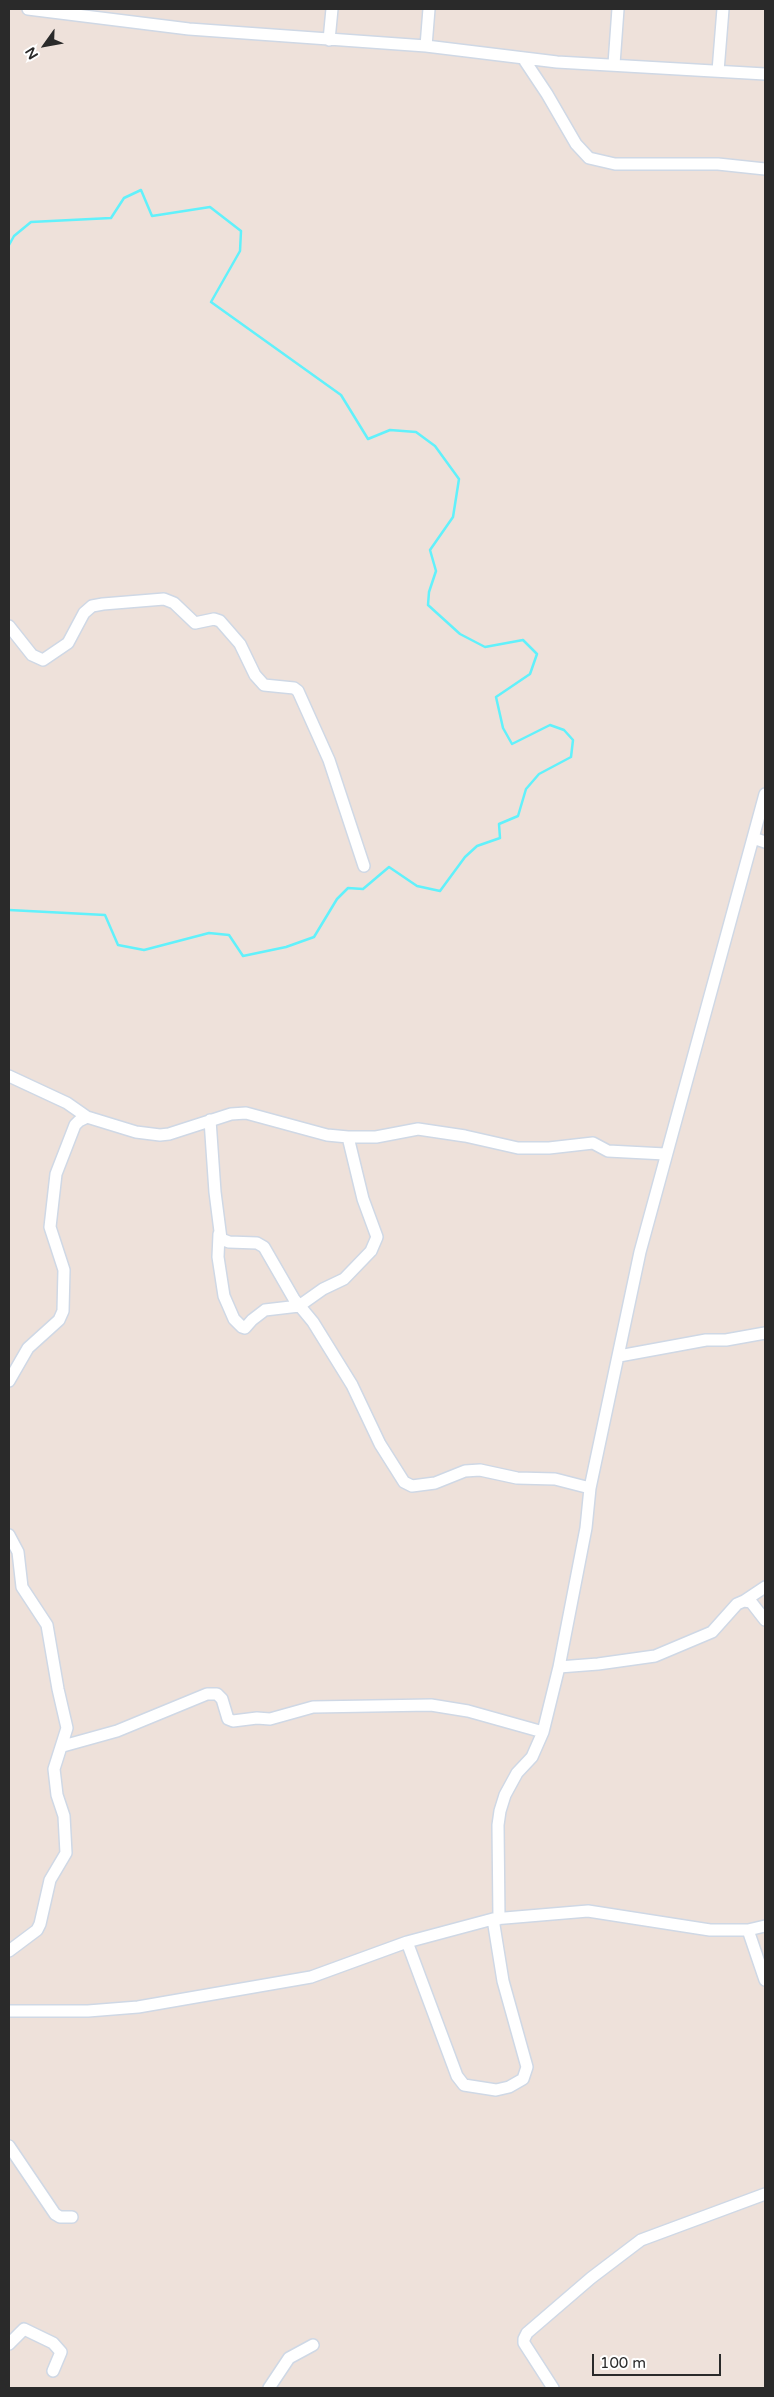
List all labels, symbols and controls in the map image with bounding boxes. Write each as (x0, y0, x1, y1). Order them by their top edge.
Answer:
north arrow (20, 20, 70, 70)
text: N (22, 44, 42, 62)
scale bar (594, 2344, 723, 2376)
text: 100 m (600, 2354, 646, 2372)

